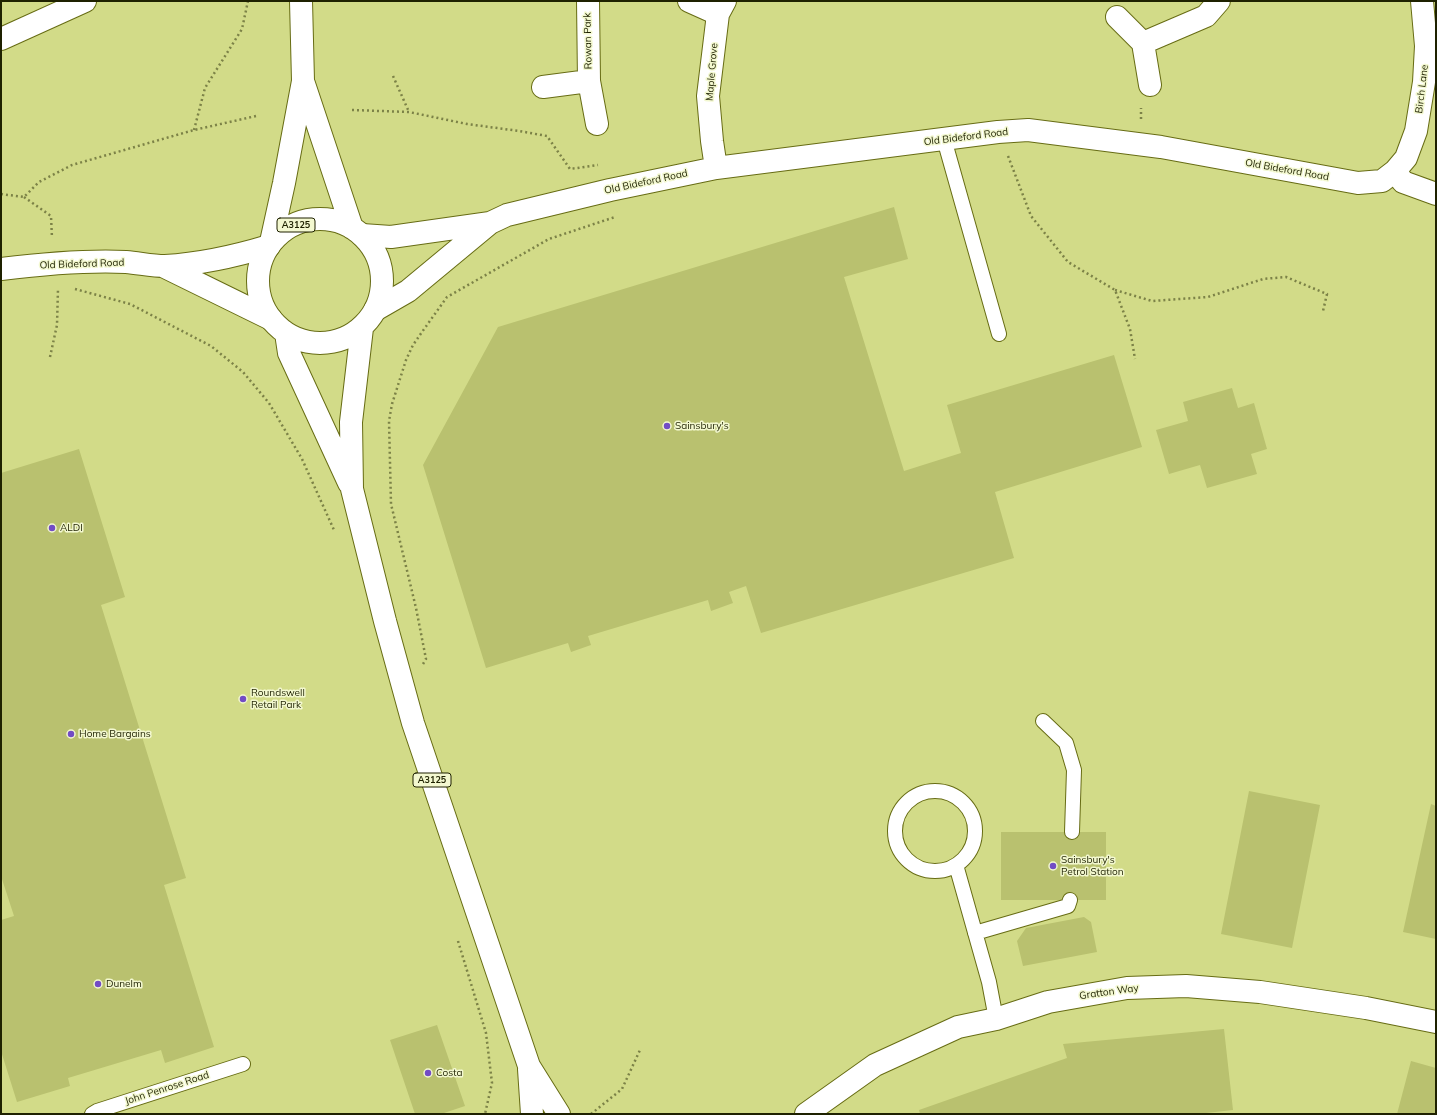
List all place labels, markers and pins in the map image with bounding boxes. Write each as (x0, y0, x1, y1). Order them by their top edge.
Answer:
place label: Sainsbury's (675, 420, 729, 432)
marker: Sainsbury's (662, 421, 672, 431)
place label: ALDI (60, 522, 83, 534)
marker: ALDI (47, 523, 57, 533)
place label: Roundswell Retail Park (251, 687, 305, 710)
marker: Roundswell Retail Park (238, 694, 248, 704)
place label: Home Bargains (79, 728, 151, 740)
marker: Home Bargains (66, 729, 76, 739)
place label: Sainsbury's Petrol Station (1061, 854, 1124, 878)
marker: Sainsbury's Petrol Station (1048, 861, 1058, 871)
place label: Dunelm (106, 978, 142, 990)
marker: Dunelm (93, 979, 103, 989)
place label: Costa (436, 1067, 463, 1079)
marker: Costa (423, 1068, 433, 1078)

